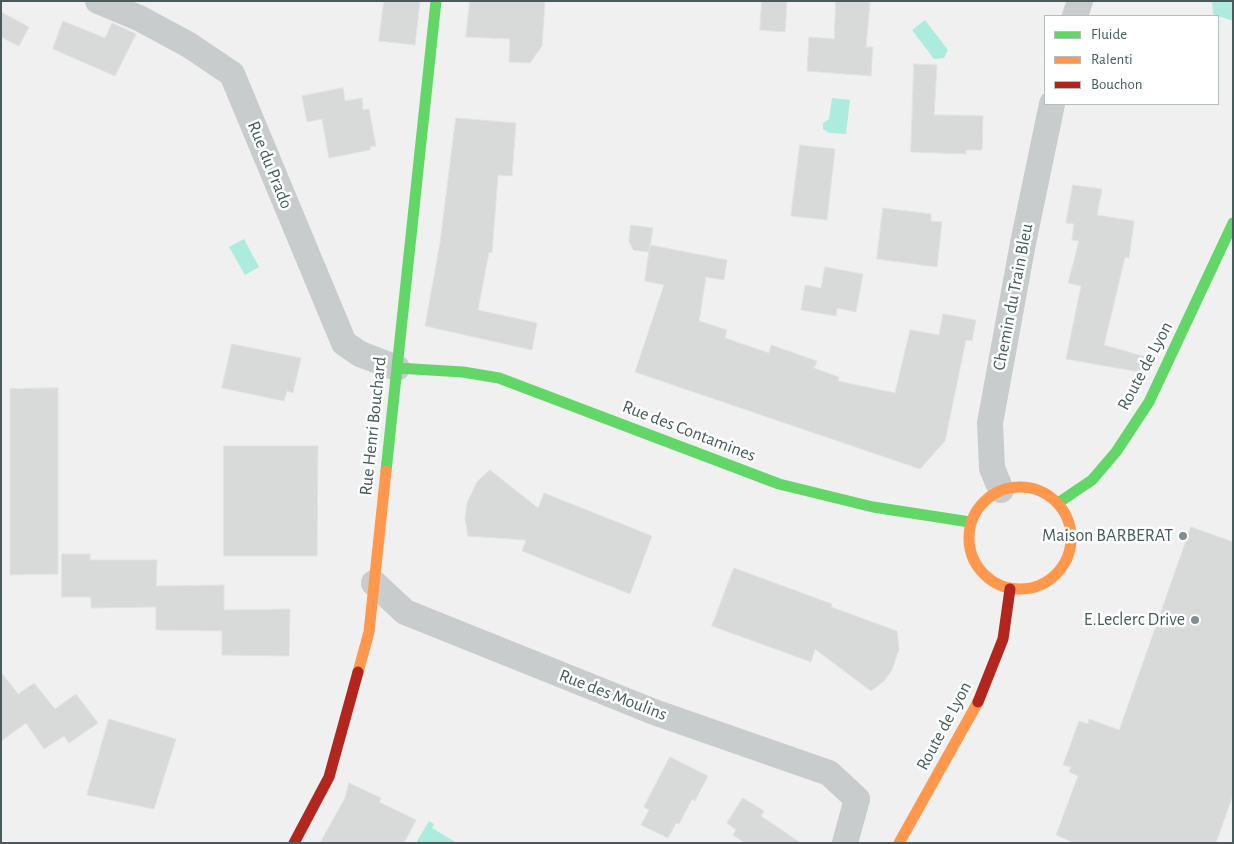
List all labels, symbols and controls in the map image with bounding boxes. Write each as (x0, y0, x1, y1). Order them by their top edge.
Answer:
legend (1044, 15, 1219, 105)
text: Fluide (1091, 27, 1127, 42)
text: Ralenti (1091, 52, 1133, 67)
text: Bouchon (1091, 77, 1142, 92)
street label: Rue du Prado (243, 118, 297, 212)
street label: Chemin du Train Bleu (988, 222, 1038, 372)
street label: Route de Lyon (1113, 318, 1177, 414)
street label: Rue Henri Bouchard (355, 355, 391, 497)
street label: Rue des Contamines (619, 396, 759, 466)
place label: Maison BARBERAT (1042, 525, 1173, 547)
marker: Maison BARBERAT (1177, 530, 1189, 542)
place label: E.Leclerc Drive (1084, 609, 1185, 631)
marker: E.Leclerc Drive (1189, 614, 1201, 626)
street label: Rue des Moulins (556, 665, 670, 725)
street label: Route de Lyon (912, 678, 976, 774)

